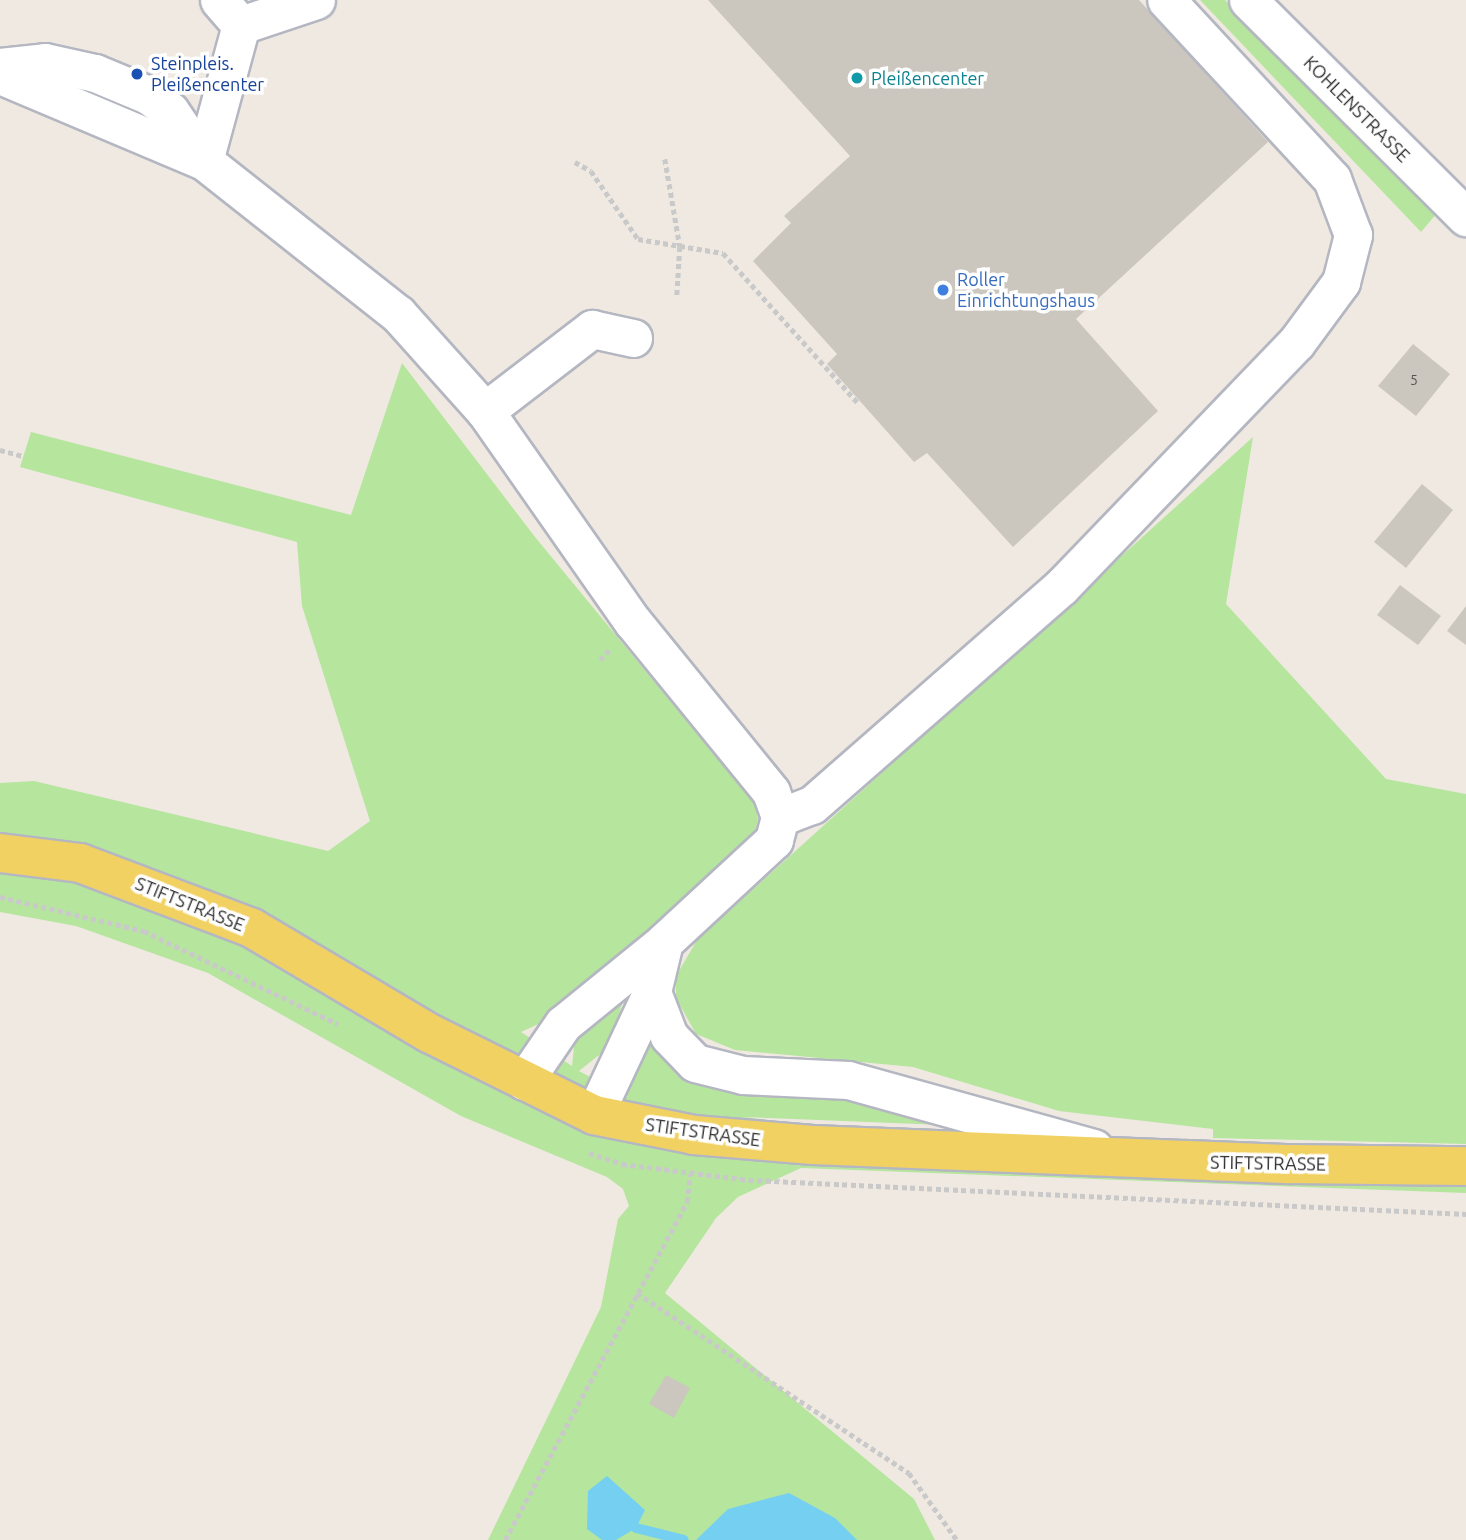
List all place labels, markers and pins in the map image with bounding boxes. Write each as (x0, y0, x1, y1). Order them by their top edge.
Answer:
place label: Steinpleis. Pleißencenter (151, 53, 264, 96)
marker: Steinpleis. Pleißencenter (129, 66, 145, 82)
place label: Pleißencenter (871, 67, 984, 89)
marker: Pleißencenter (849, 70, 865, 86)
place label: Roller Einrichtungshaus (957, 269, 1095, 312)
marker: Roller Einrichtungshaus (935, 282, 951, 298)

